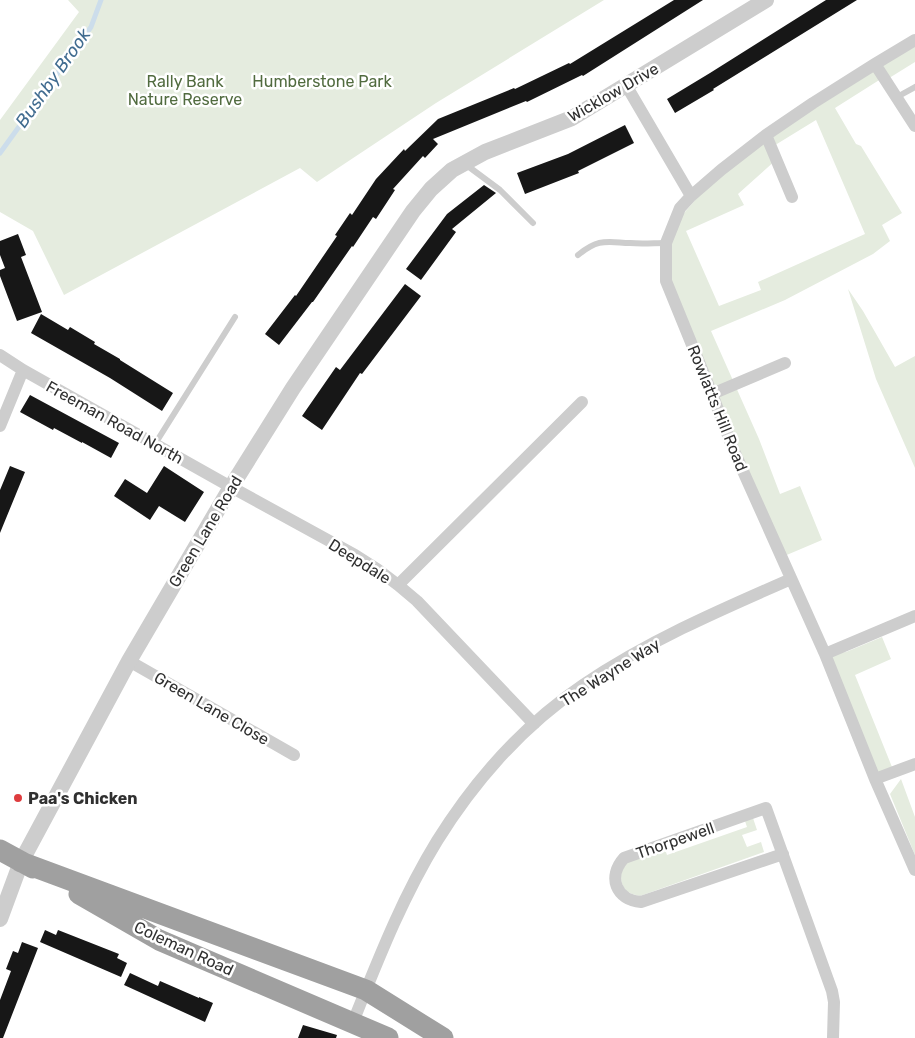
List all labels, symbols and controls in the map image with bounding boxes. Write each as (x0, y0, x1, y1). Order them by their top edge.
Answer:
water label: Bushby Brook (11, 24, 96, 132)
street label: Wicklow Drive (565, 59, 662, 126)
park label: Rally Bank Nature Reserve (128, 72, 242, 109)
park label: Humberstone Park (252, 72, 392, 91)
street label: Rowlatts Hill Road (684, 342, 752, 474)
street label: Freeman Road North (43, 377, 187, 468)
street label: Green Lane Road (165, 472, 246, 590)
street label: Deepdale (325, 535, 394, 588)
street label: The Wayne Way (557, 634, 664, 711)
street label: Green Lane Close (151, 668, 273, 749)
place label: Paa's Chicken (28, 789, 137, 808)
marker: Paa's Chicken (12, 792, 24, 804)
street label: Thorpewell (634, 818, 717, 863)
street label: Coleman Road (131, 917, 236, 980)

